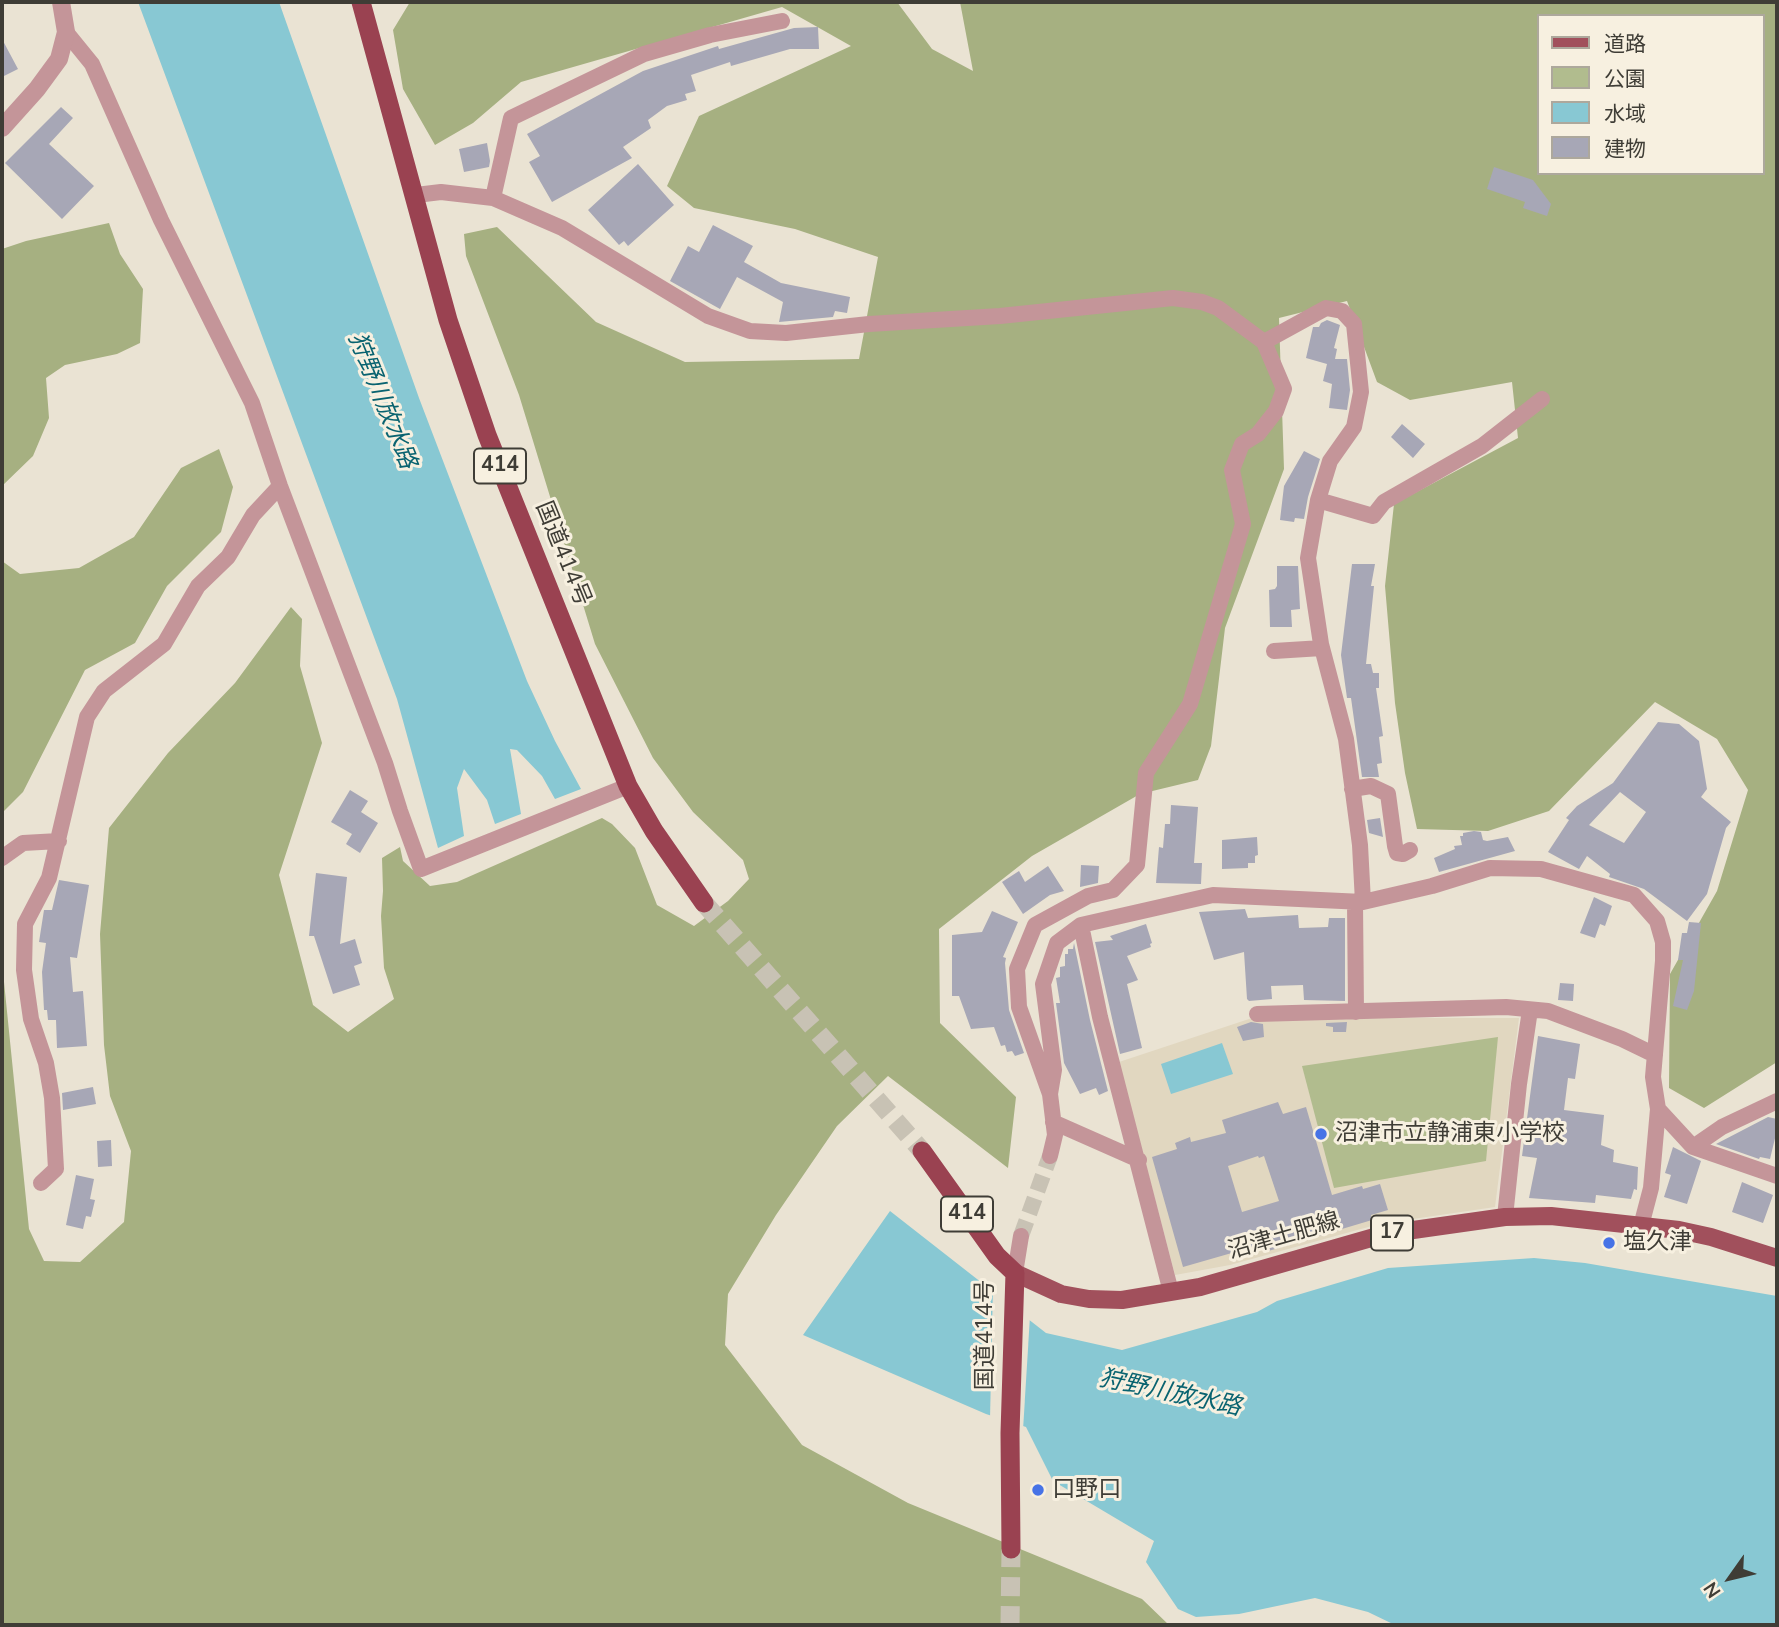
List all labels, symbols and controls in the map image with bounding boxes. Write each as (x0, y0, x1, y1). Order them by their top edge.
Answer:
legend (1538, 14, 1765, 175)
text: 道路 (1604, 30, 1646, 58)
text: 公園 (1604, 65, 1646, 93)
text: 水域 (1604, 100, 1646, 128)
text: 建物 (1604, 135, 1646, 163)
water label: 狩野川放水路 (341, 329, 421, 473)
road number: 414 (474, 448, 526, 484)
street label: 国道414号 (529, 498, 595, 610)
place label: 沼津市立静浦東小学校 (1335, 1120, 1565, 1148)
marker: 沼津市立静浦東小学校 (1313, 1126, 1329, 1142)
road number: 414 (941, 1196, 993, 1232)
street label: 沼津土肥線 (1225, 1208, 1343, 1266)
road number: 17 (1371, 1216, 1413, 1250)
place label: 塩久津 (1623, 1229, 1692, 1257)
marker: 塩久津 (1601, 1235, 1617, 1251)
street label: 国道414号 (972, 1280, 1000, 1390)
water label: 狩野川放水路 (1097, 1365, 1243, 1423)
place label: 口野口 (1052, 1476, 1121, 1504)
marker: 口野口 (1030, 1482, 1046, 1498)
north arrow (1695, 1543, 1765, 1613)
text: N (1698, 1577, 1727, 1603)

